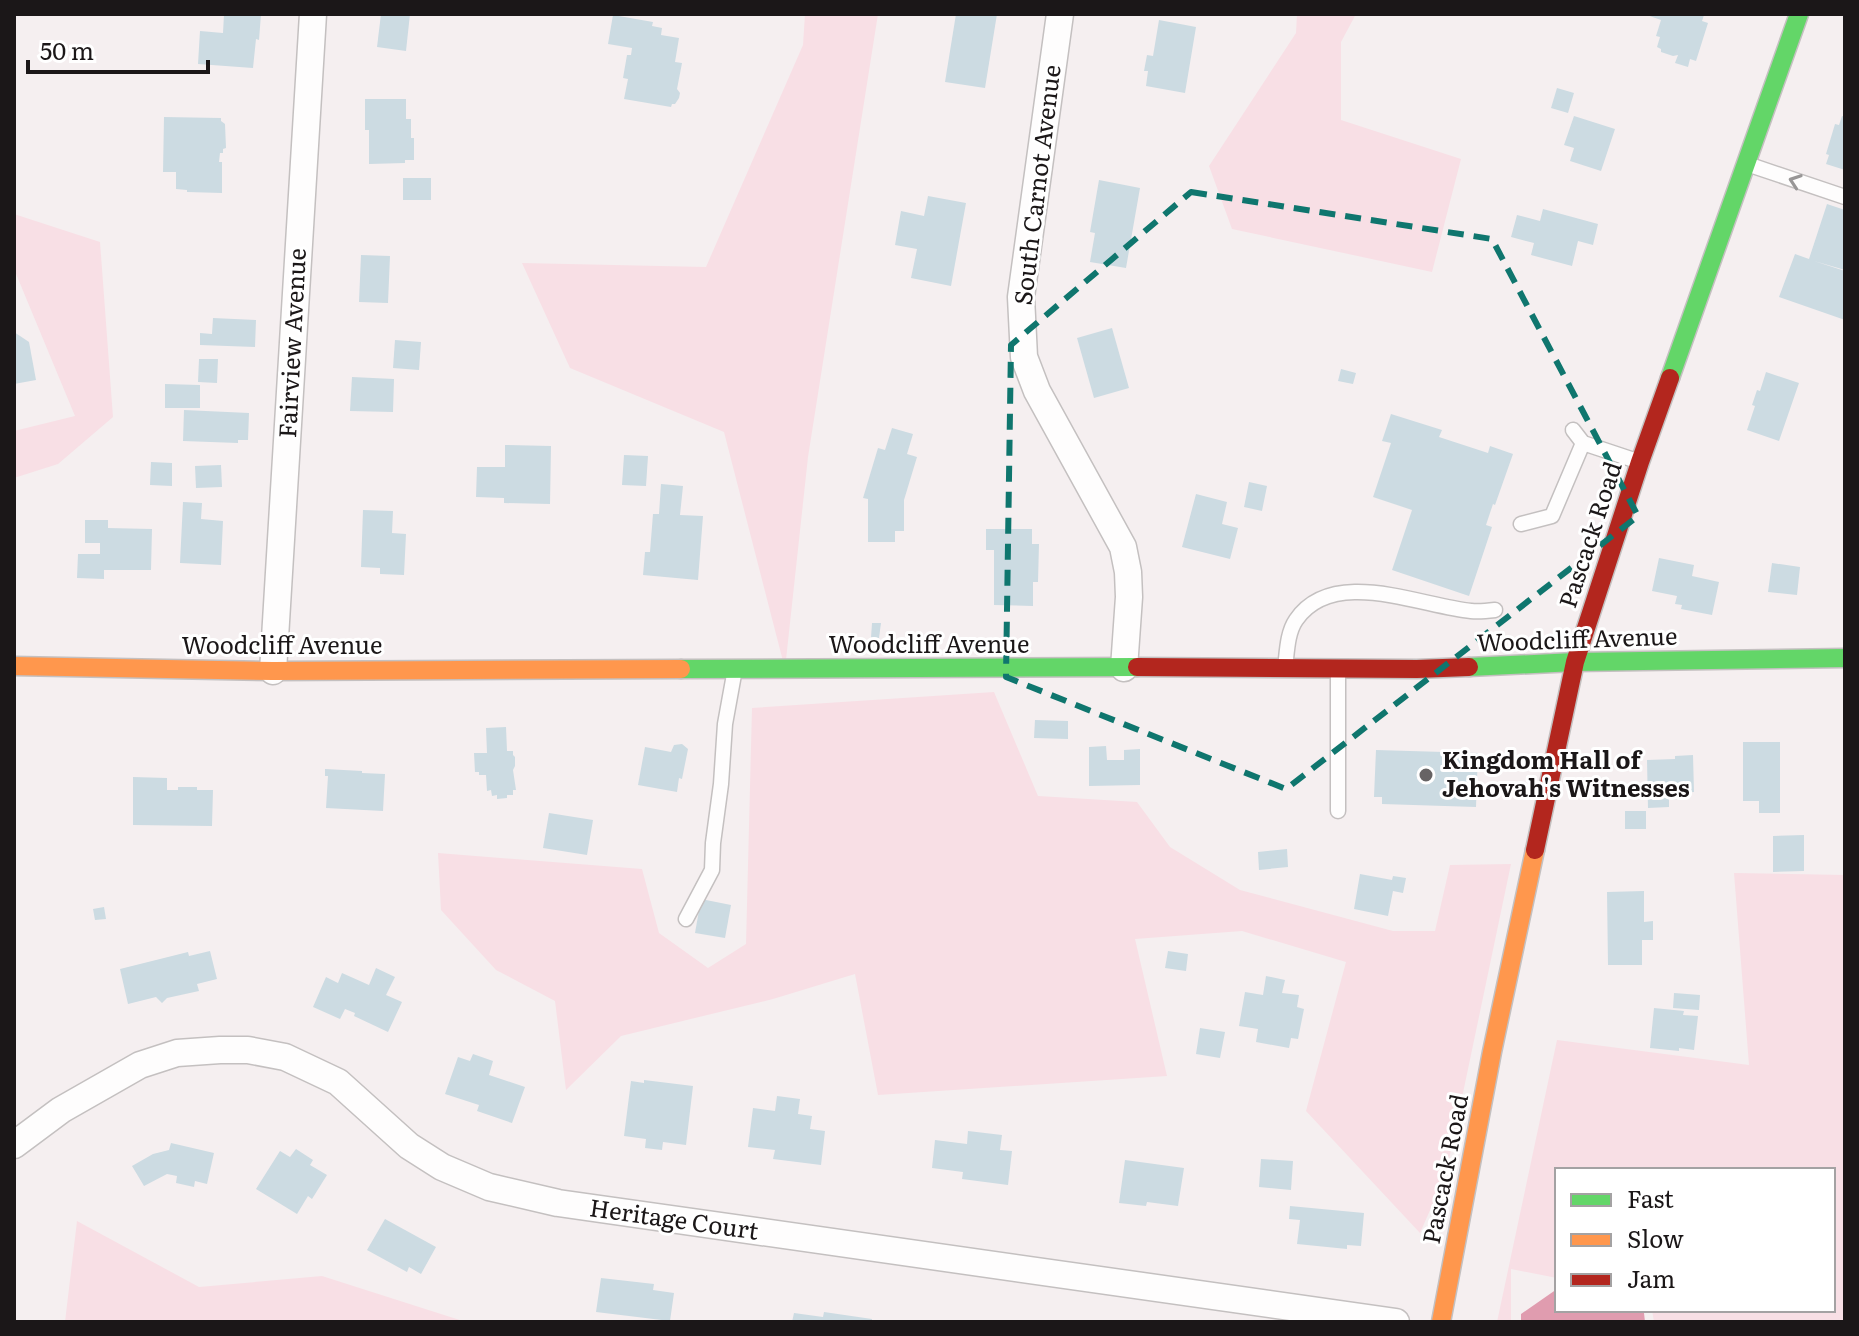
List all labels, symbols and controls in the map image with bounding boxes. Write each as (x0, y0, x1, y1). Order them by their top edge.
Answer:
scale bar (28, 24, 208, 74)
text: 50 m (40, 32, 94, 67)
street label: South Carnot Avenue (1003, 62, 1068, 307)
one-way arrow (1789, 174, 1803, 190)
street label: Fairview Avenue (268, 247, 313, 439)
street label: Pascack Road (1548, 456, 1629, 612)
street label: Woodcliff Avenue (1476, 617, 1678, 658)
street label: Woodcliff Avenue (829, 625, 1029, 660)
street label: Woodcliff Avenue (182, 626, 382, 661)
place label: Kingdom Hall of Jehovah's Witnesses (1442, 741, 1690, 804)
marker: Kingdom Hall of Jehovah's Witnesses (1417, 766, 1435, 784)
street label: Pascack Road (1412, 1090, 1475, 1247)
legend (1555, 1168, 1835, 1312)
text: Fast (1627, 1180, 1674, 1215)
street label: Heritage Court (588, 1188, 761, 1247)
text: Slow (1627, 1220, 1684, 1255)
text: Jam (1627, 1260, 1675, 1295)

